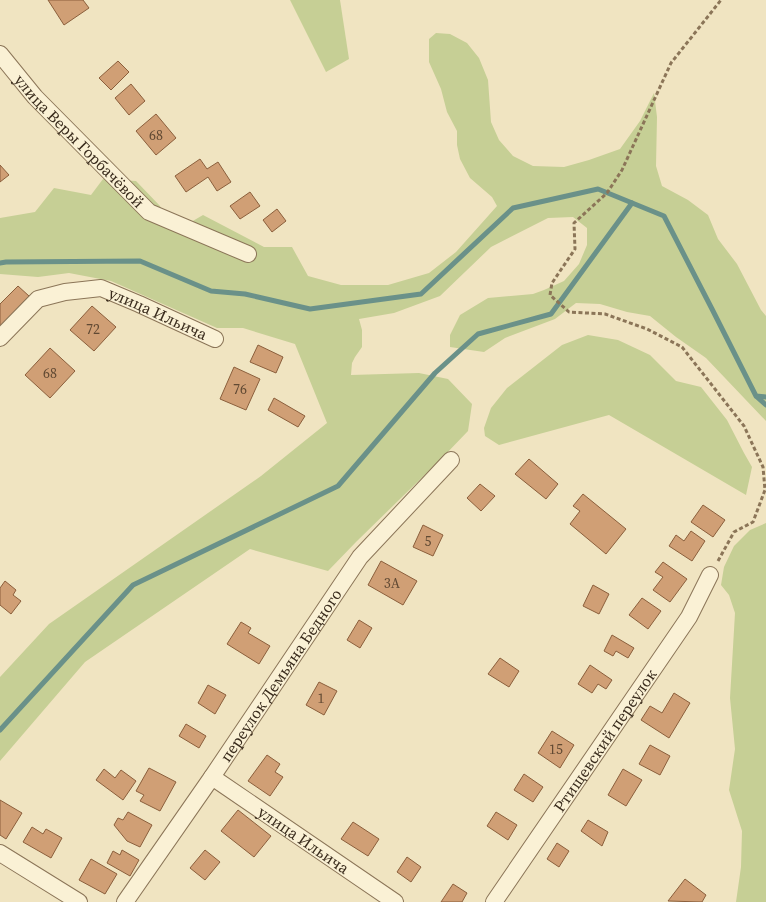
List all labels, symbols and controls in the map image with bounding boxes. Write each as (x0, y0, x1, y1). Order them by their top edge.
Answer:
street label: улица Веры Горбачёвой (10, 69, 150, 213)
house number: 68 (149, 125, 163, 145)
street label: улица Ильича (105, 281, 212, 345)
house number: 72 (86, 319, 100, 339)
house number: 68 (43, 363, 57, 383)
house number: 76 (233, 379, 247, 399)
house number: 5 (425, 531, 432, 551)
house number: 3А (384, 573, 401, 593)
street label: переулок Демьяна Бедного (214, 584, 347, 766)
street label: Ртищевский переулок (548, 664, 661, 816)
house number: 1 (318, 688, 325, 708)
house number: 15 (549, 739, 563, 759)
street label: улица Ильича (254, 801, 354, 879)

